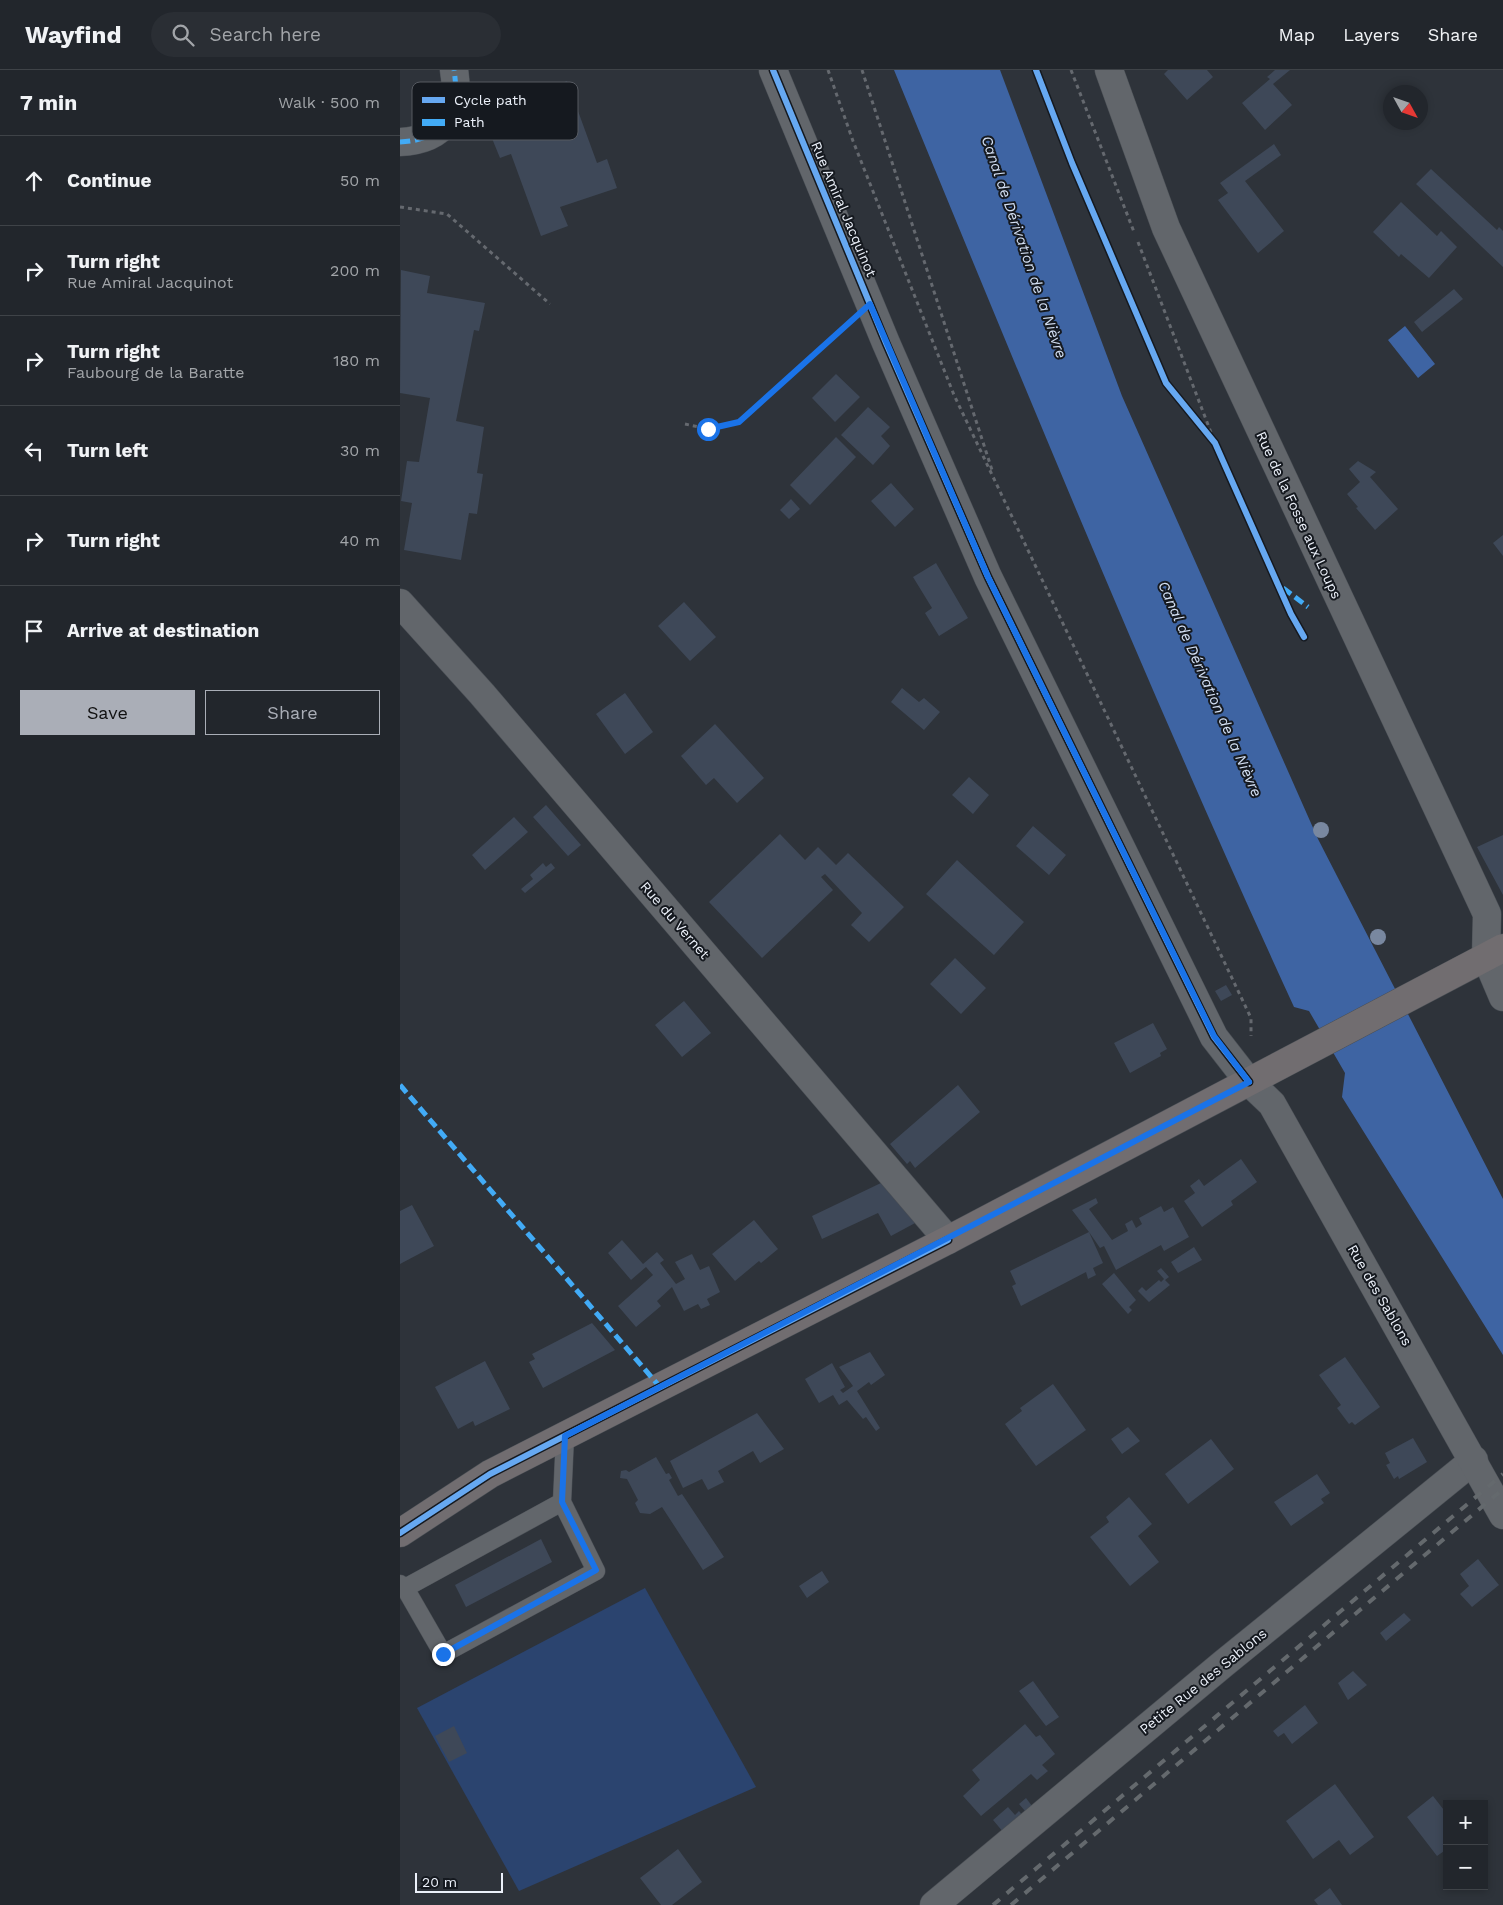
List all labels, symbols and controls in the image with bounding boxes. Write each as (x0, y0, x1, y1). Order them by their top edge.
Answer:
search box (151, 12, 501, 57)
text: Wayfind (25, 21, 121, 49)
icon: search (169, 21, 197, 49)
text: Search here (209, 23, 321, 46)
text: Map (1278, 24, 1315, 45)
text: Layers (1343, 24, 1400, 45)
text: Share (1428, 24, 1478, 45)
legend (412, 82, 578, 140)
north arrow (1383, 85, 1428, 130)
text: 7 min (20, 90, 77, 115)
text: Cycle path (454, 92, 527, 108)
text: Walk · 500 m (278, 93, 380, 112)
text: Path (454, 114, 485, 130)
water label: Canal de Dérivation de la Nièvre (977, 133, 1071, 361)
street label: Rue Amiral Jacquinot (808, 139, 880, 279)
icon: ahead (20, 167, 48, 195)
text: Continue (67, 169, 151, 192)
text: 50 m (340, 171, 380, 190)
text: Turn right (67, 250, 160, 273)
icon: right (20, 257, 48, 285)
text: 200 m (330, 261, 380, 280)
text: Rue Amiral Jacquinot (67, 273, 233, 292)
text: Turn right (67, 340, 160, 363)
icon: right (20, 347, 48, 375)
text: 180 m (333, 351, 380, 370)
text: Faubourg de la Baratte (67, 363, 244, 382)
route start (697, 418, 720, 441)
street label: Rue de la Fosse aux Loups (1253, 429, 1345, 601)
icon: left (20, 437, 48, 465)
text: Turn left (67, 439, 148, 462)
text: 30 m (340, 441, 380, 460)
icon: right (20, 527, 48, 555)
text: Turn right (67, 529, 160, 552)
text: 40 m (340, 531, 380, 550)
water label: Canal de Dérivation de la Nièvre (1154, 578, 1266, 800)
icon: arrive (20, 617, 48, 645)
text: Arrive at destination (67, 619, 259, 642)
button: Save (20, 690, 195, 735)
button: Share (205, 690, 380, 735)
street label: Rue du Vernet (637, 878, 713, 962)
street label: Rue des Sablons (1345, 1242, 1415, 1348)
street label: Petite Rue des Sablons (1136, 1625, 1270, 1737)
route end (432, 1643, 455, 1666)
map controls (1443, 1800, 1488, 1890)
button: + (1443, 1800, 1488, 1845)
button: − (1443, 1845, 1488, 1890)
scale bar (415, 1870, 502, 1893)
text: 20 m (422, 1874, 457, 1890)

